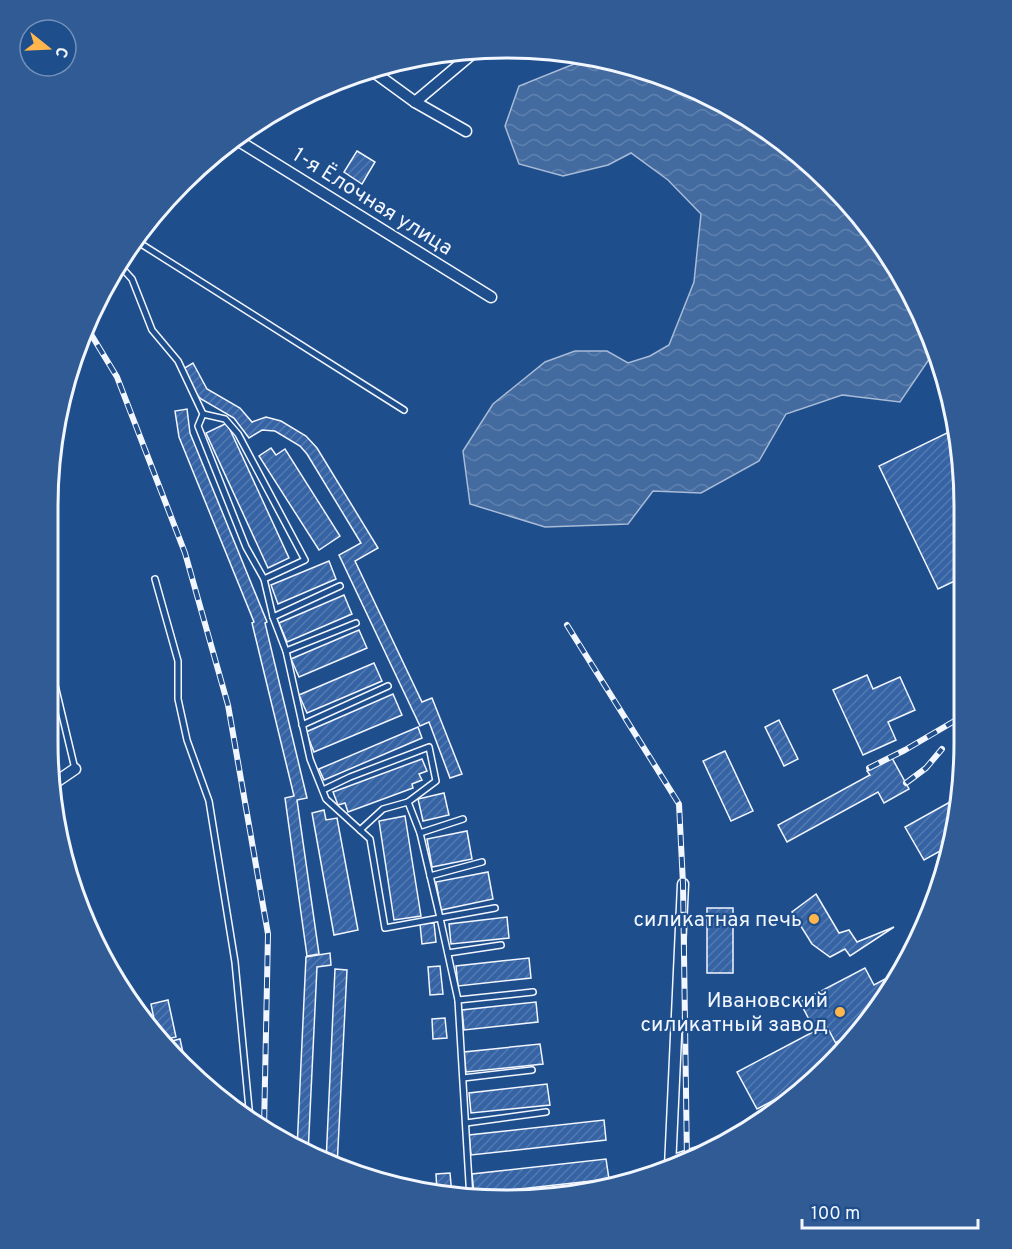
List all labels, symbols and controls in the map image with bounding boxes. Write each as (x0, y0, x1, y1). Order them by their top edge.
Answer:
north arrow (18, 18, 78, 78)
text: С (49, 44, 71, 60)
street label: 1-я Ёлочная улица (287, 142, 457, 262)
place label: силикатная печь (633, 907, 802, 934)
marker: силикатная печь (807, 912, 821, 926)
place label: Ивановский силикатный завод (640, 988, 828, 1039)
marker: Ивановский силикатный завод (833, 1005, 847, 1019)
scale bar (802, 1192, 978, 1230)
text: 100 m (811, 1203, 860, 1226)

